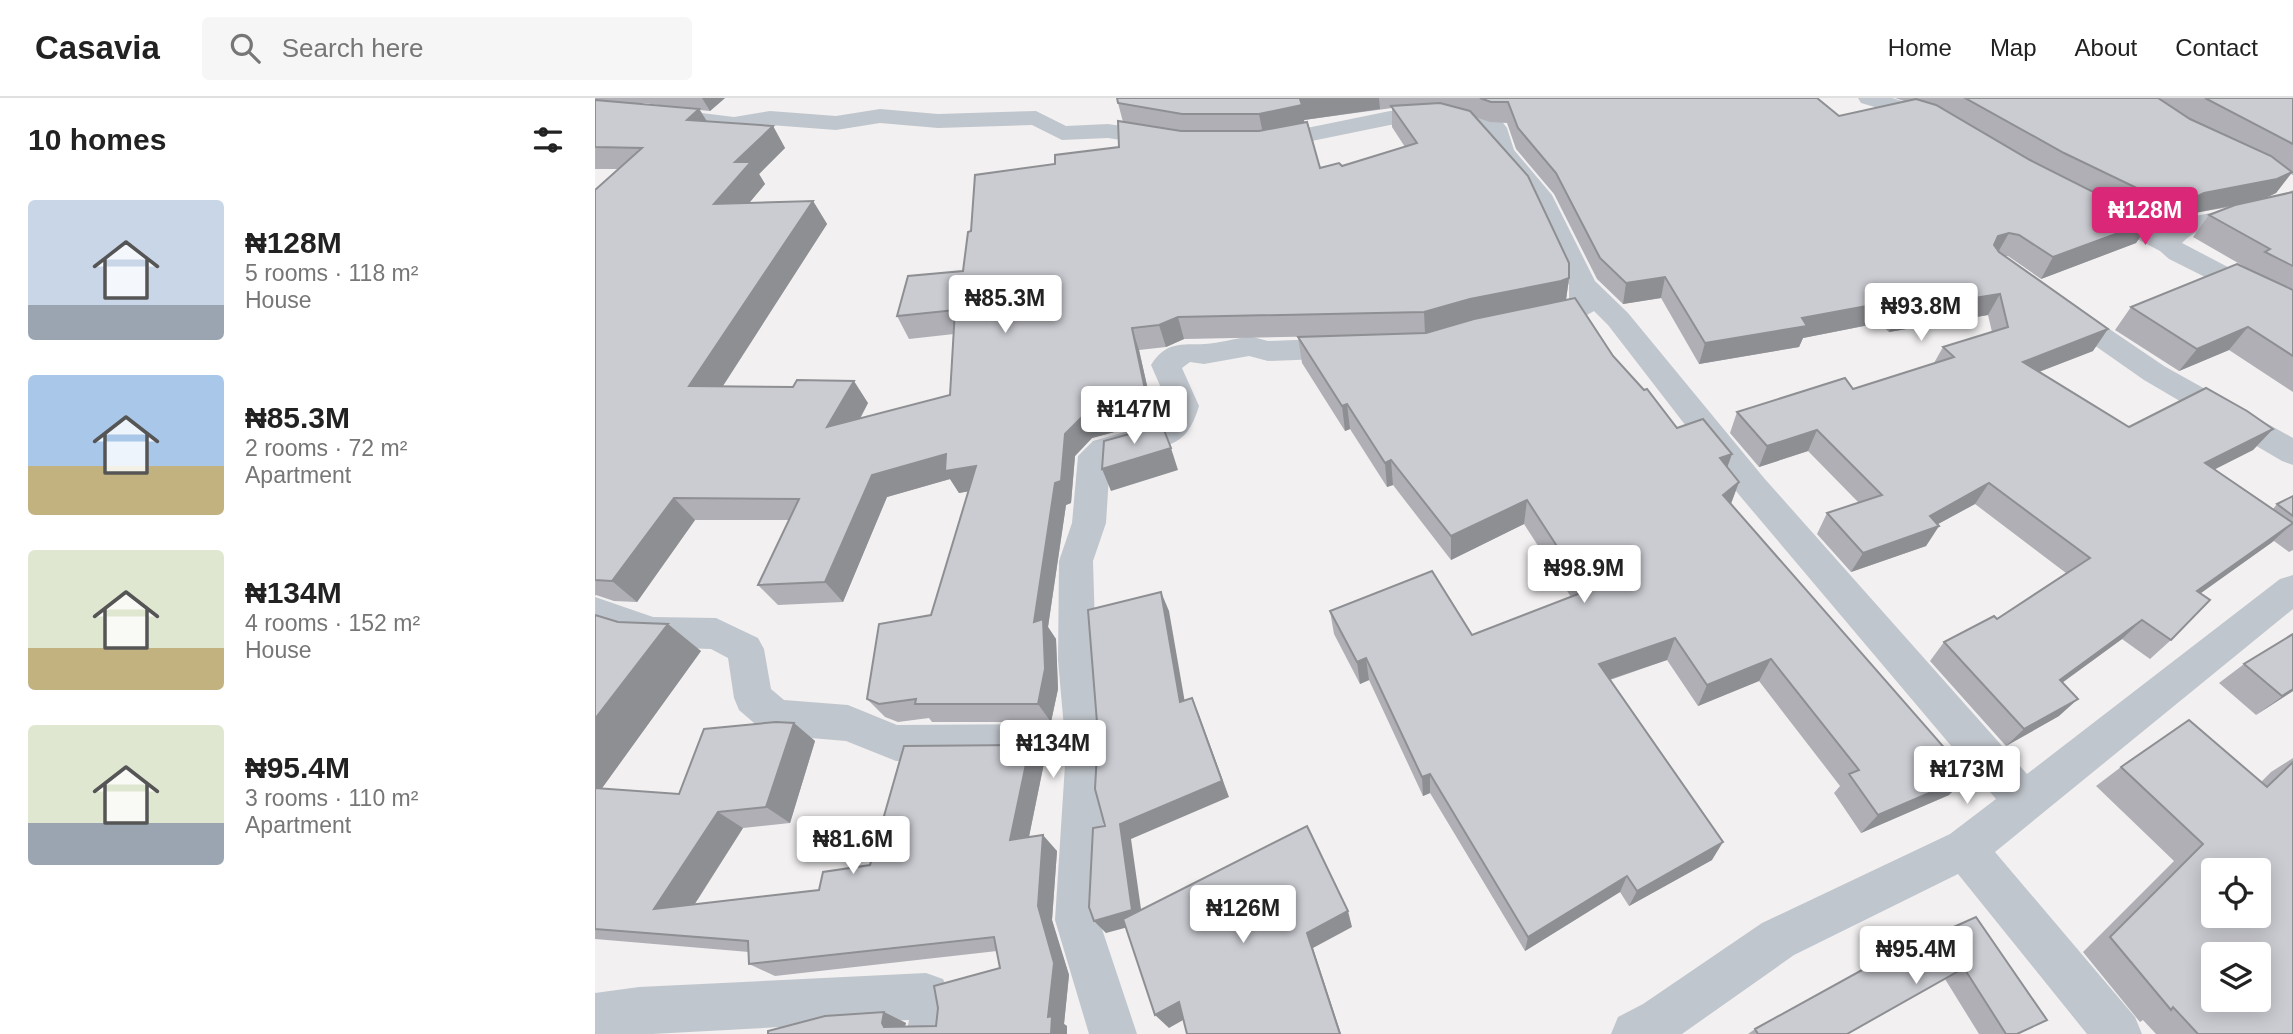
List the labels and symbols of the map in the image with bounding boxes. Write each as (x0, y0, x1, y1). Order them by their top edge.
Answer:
pin: ₦128M (2096, 188, 2194, 247)
pin: ₦85.3M (948, 275, 1062, 335)
pin: ₦93.8M (1864, 284, 1978, 343)
pin: ₦147M (1085, 386, 1183, 446)
pin: ₦98.9M (1527, 546, 1641, 605)
pin: ₦134M (1004, 720, 1102, 780)
pin: ₦173M (1918, 746, 2016, 806)
pin: ₦81.6M (796, 816, 910, 876)
pin: ₦126M (1194, 886, 1292, 945)
pin: ₦95.4M (1859, 926, 1973, 986)

